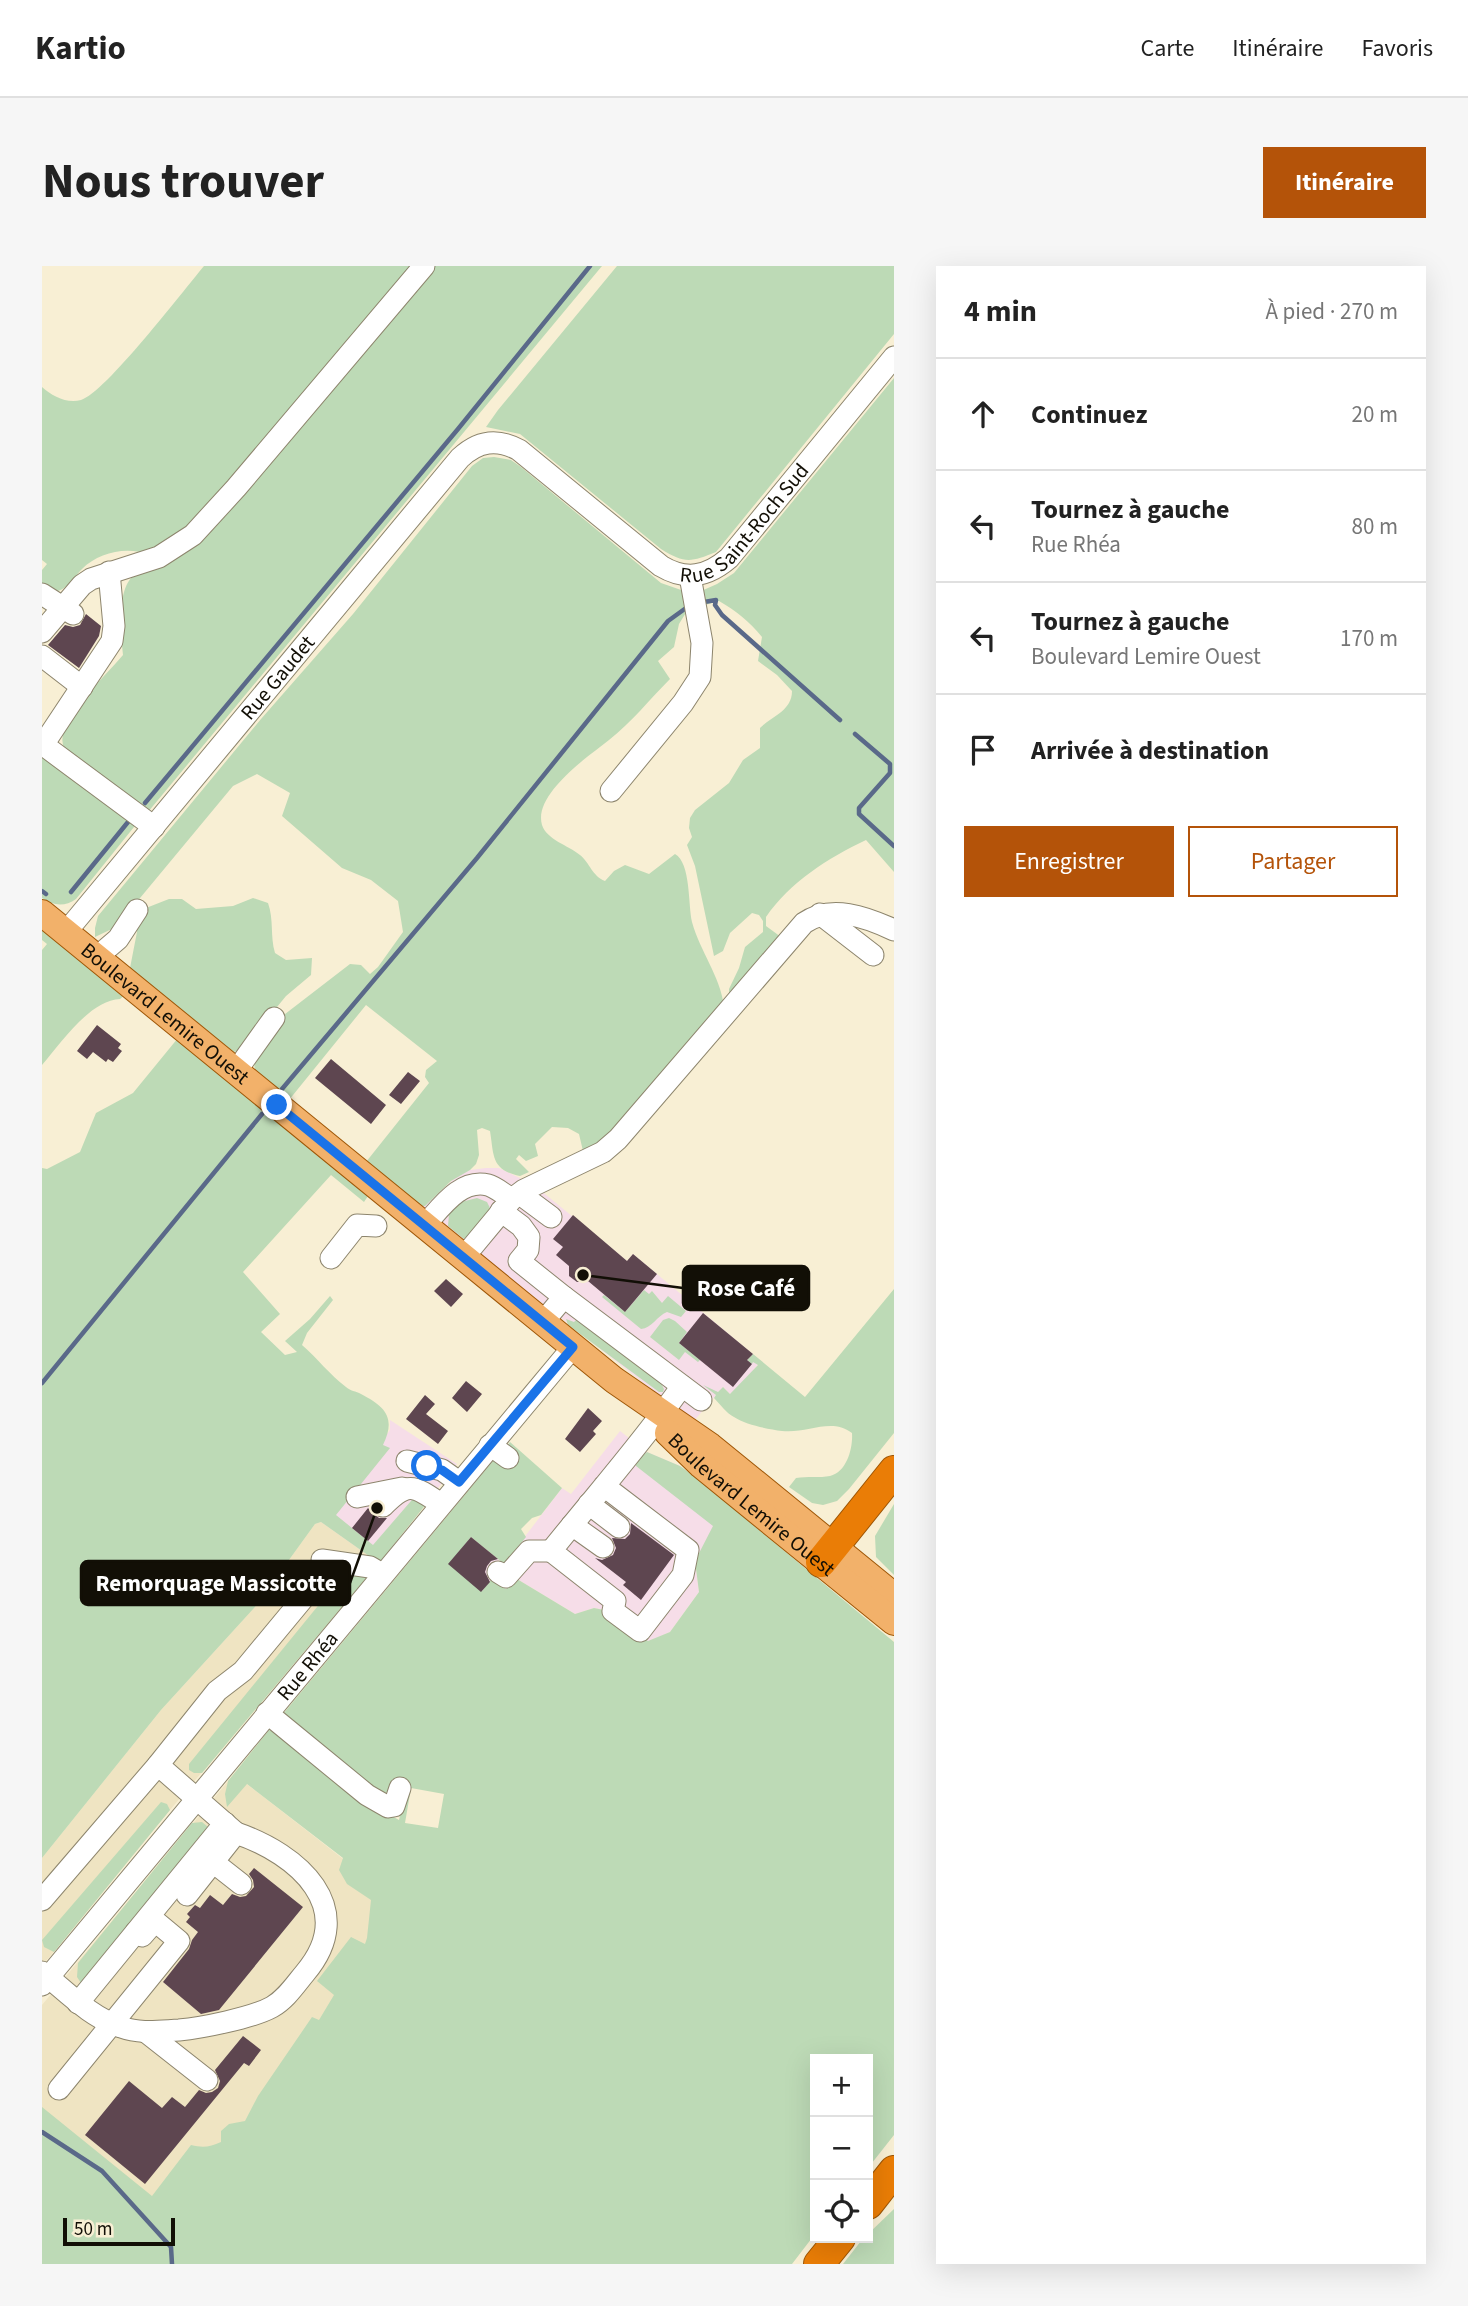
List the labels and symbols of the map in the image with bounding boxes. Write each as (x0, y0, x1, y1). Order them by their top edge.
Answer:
street label: Rue Saint-Roch Sud (679, 457, 816, 590)
street label: Rue Gaudet (233, 629, 322, 726)
street label: Boulevard Lemire Ouest (74, 936, 256, 1092)
route end (261, 1089, 292, 1120)
callout: Rose Café (683, 1266, 809, 1310)
text: Rose Café (697, 1272, 795, 1305)
street label: Boulevard Lemire Ouest (661, 1426, 842, 1583)
route start (411, 1450, 442, 1481)
callout: Remorquage Massicotte (81, 1561, 350, 1605)
text: Remorquage Massicotte (95, 1567, 337, 1600)
street label: Rue Rhéa (270, 1625, 345, 1707)
scale bar (63, 2215, 175, 2247)

